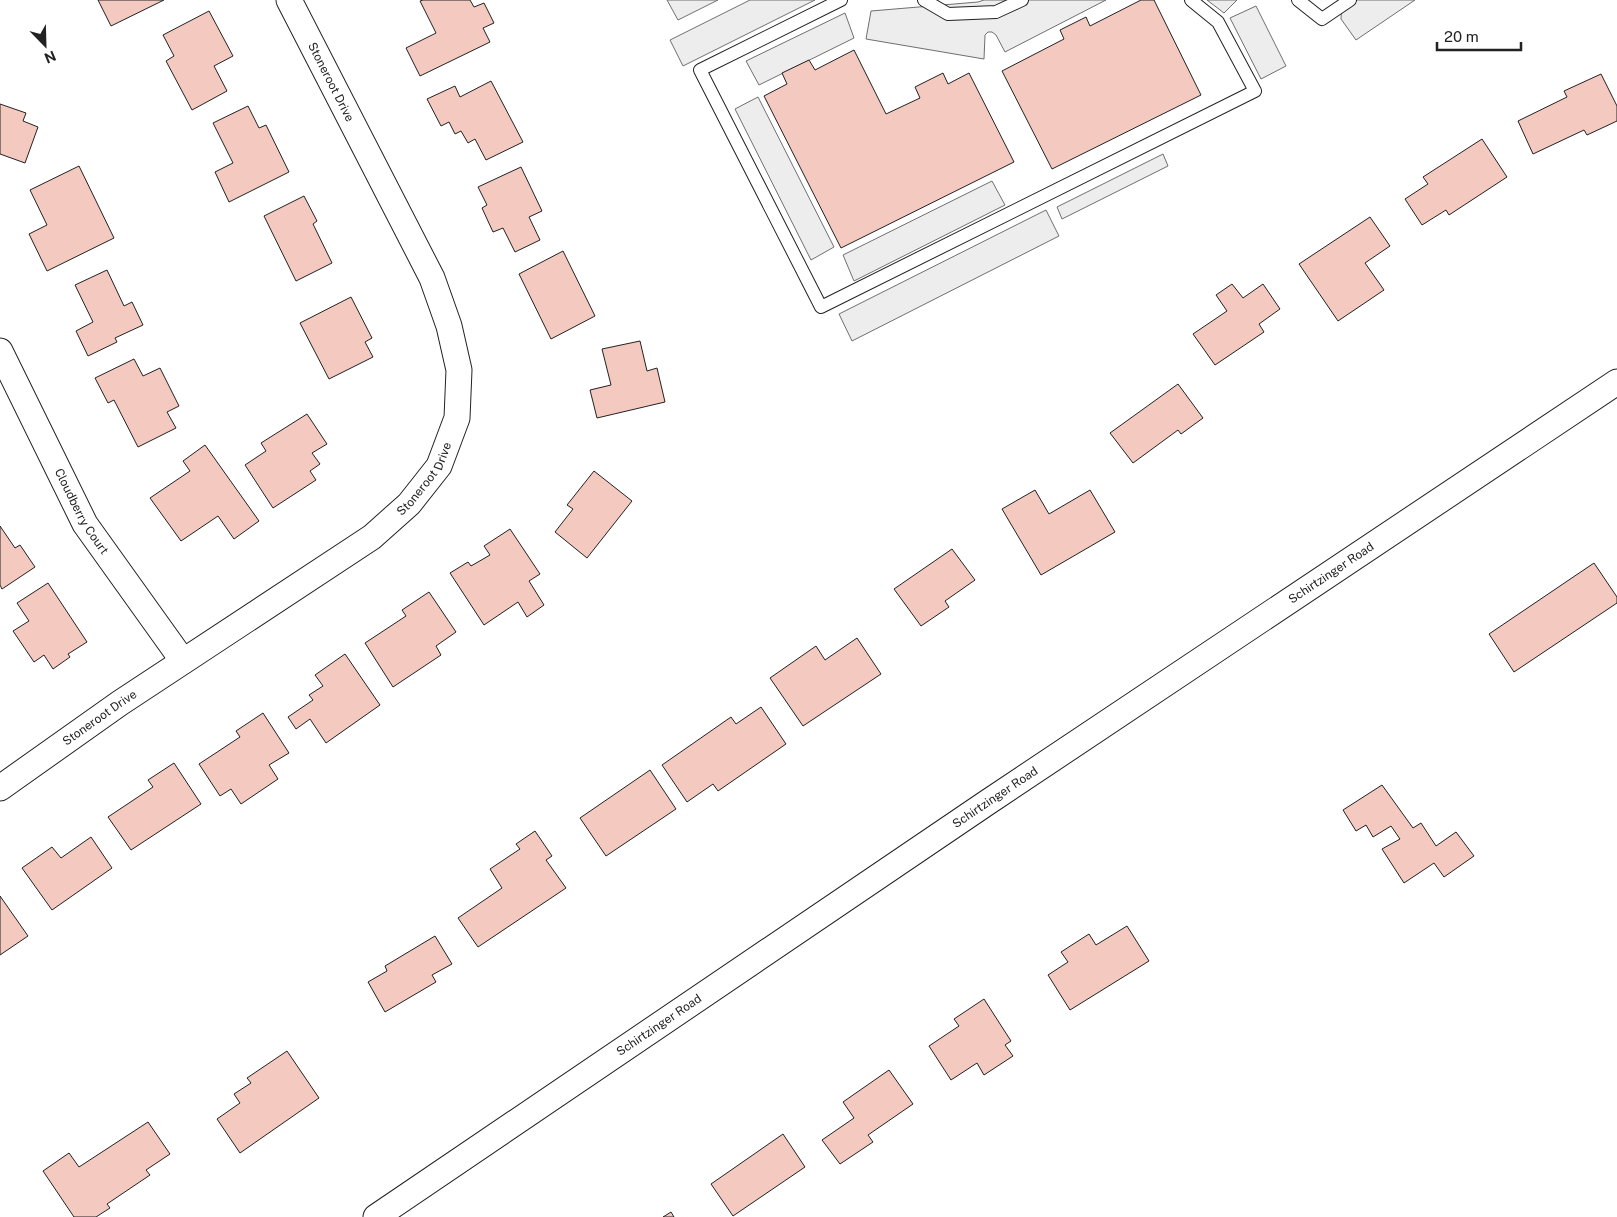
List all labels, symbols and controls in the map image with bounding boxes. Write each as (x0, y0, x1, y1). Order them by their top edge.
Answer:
north arrow (20, 20, 70, 70)
scale bar (1437, 20, 1521, 52)
text: 20 m (1444, 28, 1479, 45)
street label: Stoneroot Drive (305, 40, 357, 124)
text: N (42, 47, 58, 66)
street label: Stoneroot Drive (394, 440, 454, 519)
street label: Cloudberry Court (52, 466, 112, 557)
street label: Schirtzinger Road (1286, 539, 1376, 606)
street label: Stoneroot Drive (60, 687, 139, 748)
street label: Schirtzinger Road (950, 764, 1040, 831)
street label: Schirtzinger Road (614, 991, 704, 1059)

